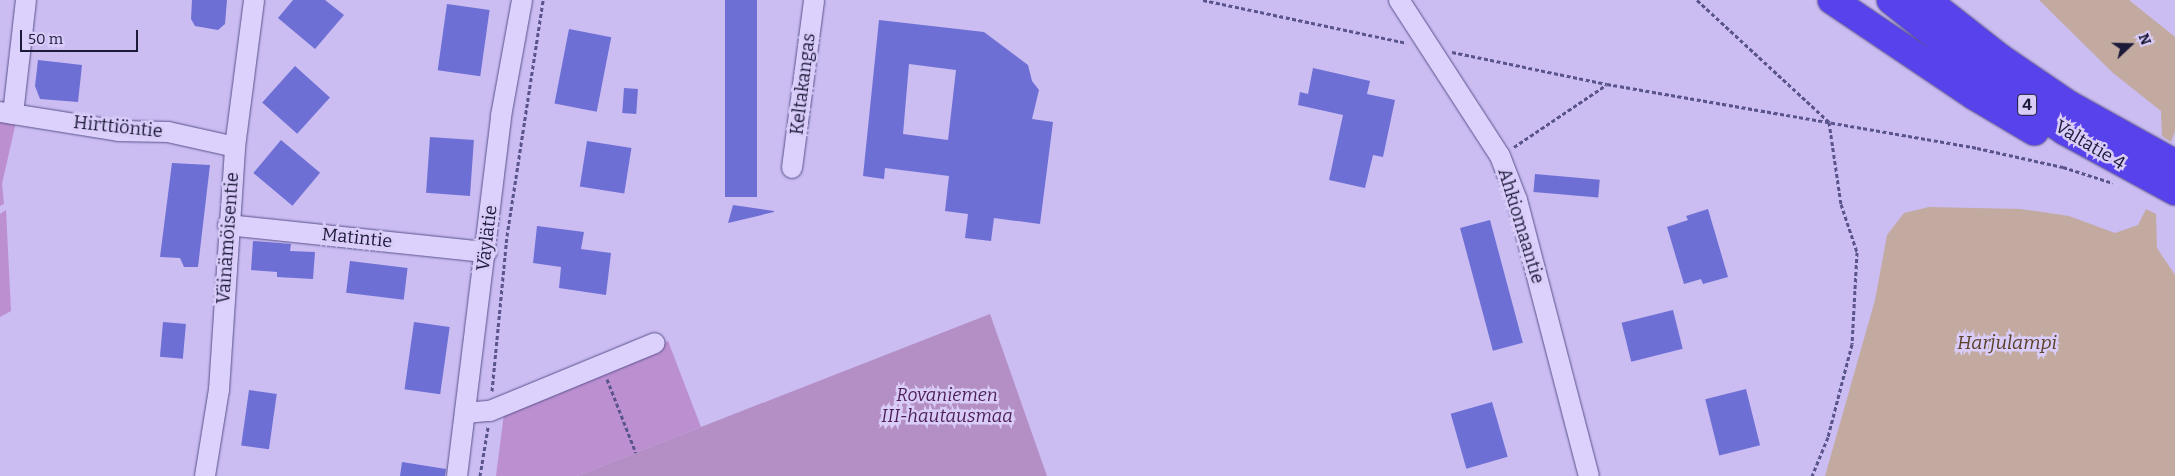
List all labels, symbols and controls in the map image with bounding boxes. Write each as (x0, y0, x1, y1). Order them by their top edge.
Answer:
scale bar (22, 20, 140, 52)
north arrow (2105, 20, 2155, 70)
text: 50 m (28, 30, 63, 48)
text: N (2135, 31, 2154, 48)
street label: Keltakangas (786, 32, 820, 136)
road number: 4 (2017, 92, 2037, 118)
street label: Hirttiöntie (72, 112, 164, 142)
street label: Valtatie 4 (2051, 116, 2129, 174)
street label: Ahkiomaantie (1493, 166, 1549, 286)
street label: Väinämöisentie (213, 171, 243, 305)
street label: Väylätie (472, 204, 502, 272)
street label: Matintie (321, 224, 393, 252)
water label: Harjulampi (1957, 332, 2057, 354)
park label: Rovaniemen III-hautausmaa (881, 385, 1013, 428)

